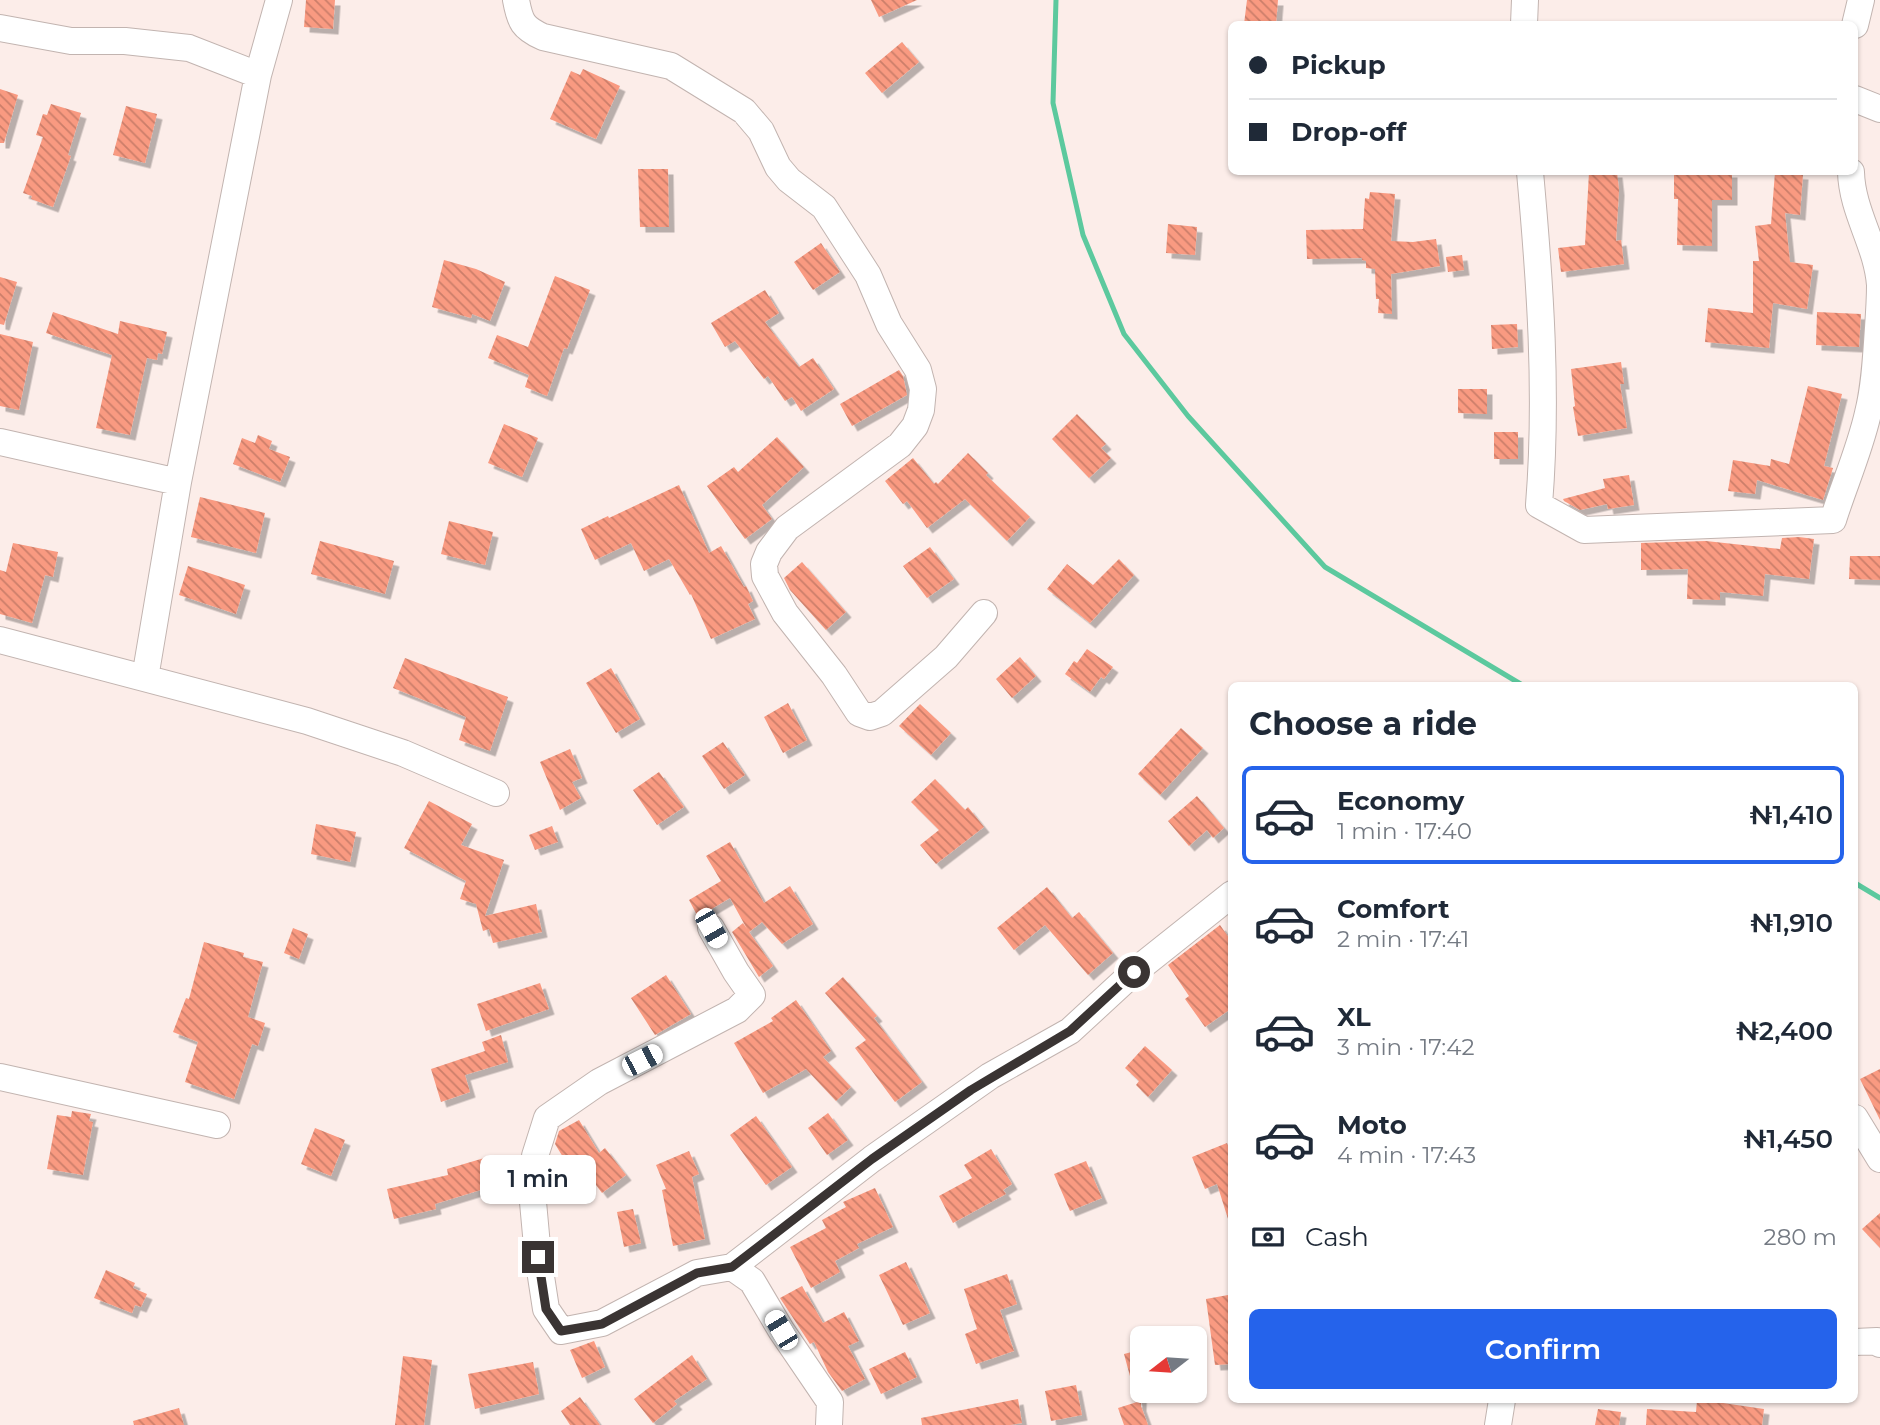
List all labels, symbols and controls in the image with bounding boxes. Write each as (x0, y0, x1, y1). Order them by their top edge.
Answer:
text: Pickup (1291, 49, 1386, 81)
text: Drop-off (1291, 116, 1406, 148)
text: Choose a ride (1249, 704, 1477, 743)
icon: car (1253, 784, 1316, 847)
text: Economy (1337, 785, 1464, 817)
text: ₦1,410 (1749, 799, 1833, 831)
text: 1 min · 17:40 (1337, 817, 1472, 845)
icon: car (1253, 892, 1316, 955)
text: Comfort (1337, 893, 1449, 925)
car (692, 905, 731, 951)
text: ₦1,910 (1750, 907, 1833, 939)
text: 2 min · 17:41 (1337, 925, 1469, 953)
route start (1118, 956, 1150, 988)
icon: car (1253, 1000, 1316, 1063)
text: XL (1337, 1001, 1371, 1033)
text: ₦2,400 (1736, 1015, 1833, 1047)
text: 3 min · 17:42 (1337, 1033, 1474, 1061)
car (619, 1041, 666, 1079)
icon: car (1253, 1108, 1316, 1171)
text: Moto (1337, 1109, 1407, 1141)
text: ₦1,450 (1743, 1123, 1833, 1155)
text: 4 min · 17:43 (1337, 1141, 1476, 1169)
callout: 1 min (480, 1156, 596, 1204)
text: 1 min (507, 1165, 569, 1193)
icon: cash (1249, 1218, 1287, 1256)
text: Cash (1305, 1221, 1369, 1253)
text: 280 m (1764, 1223, 1837, 1251)
route end (522, 1241, 554, 1273)
car (762, 1307, 801, 1353)
button: Confirm (1249, 1309, 1837, 1389)
north arrow (1130, 1326, 1208, 1404)
map controls (1130, 1326, 1207, 1403)

